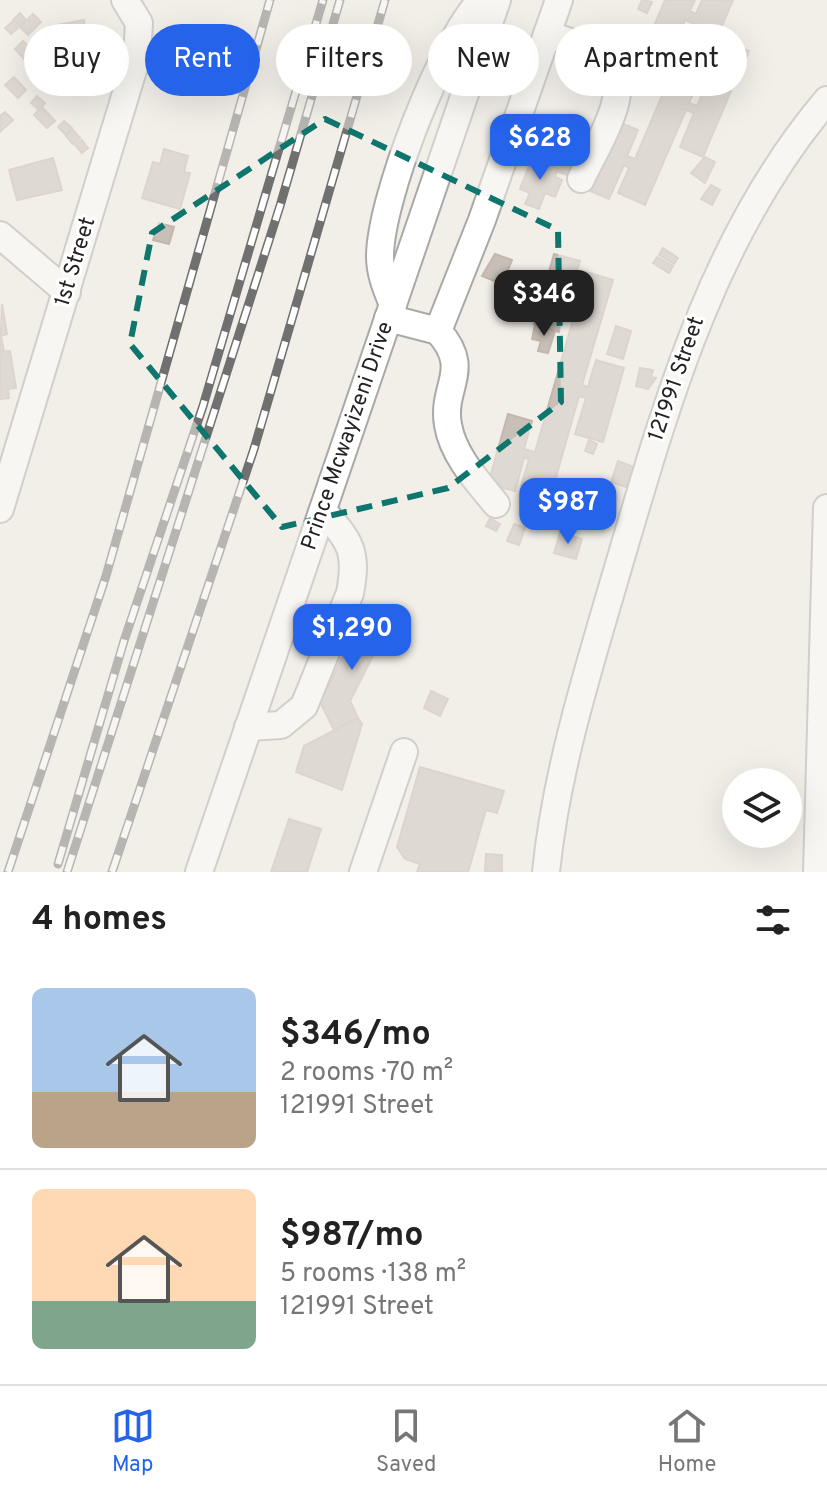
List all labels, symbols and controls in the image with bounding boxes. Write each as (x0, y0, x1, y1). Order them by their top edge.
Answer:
chip: Buy (24, 24, 129, 96)
chip: Rent (145, 24, 260, 96)
chip: Filters (276, 24, 412, 96)
chip: New (428, 24, 539, 96)
chip: Apartment (555, 24, 747, 96)
pin: $628 (493, 114, 587, 182)
text: $628 (508, 123, 572, 156)
street label: 1st Street (50, 214, 102, 310)
pin: $346 (497, 270, 591, 338)
text: $346 (512, 279, 576, 312)
street label: 121991 Street (643, 313, 711, 445)
street label: Prince Mcwayizeni Drive (296, 318, 400, 554)
pin: $987 (521, 478, 615, 546)
text: $987 (537, 487, 599, 520)
pin: $1,290 (287, 604, 417, 672)
text: $1,290 (311, 613, 393, 646)
map controls (722, 768, 802, 848)
button: layers (722, 768, 802, 848)
icon: filters (751, 898, 795, 942)
text: 4 homes (32, 899, 167, 942)
text: $346/mo (280, 1014, 431, 1057)
icon: home (96, 1020, 192, 1116)
text: 2 rooms · 70 m² (280, 1057, 453, 1090)
text: 121991 Street (280, 1090, 434, 1123)
text: $987/mo (280, 1215, 424, 1258)
icon: home (96, 1221, 192, 1317)
text: 5 rooms · 138 m² (280, 1258, 466, 1291)
text: 121991 Street (280, 1291, 434, 1324)
tab: Map (111, 1404, 155, 1479)
tab: Saved (376, 1404, 437, 1479)
tab: Home (658, 1404, 716, 1479)

